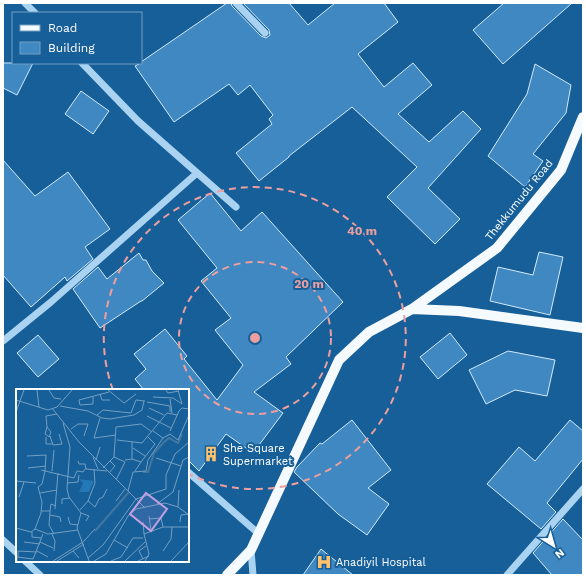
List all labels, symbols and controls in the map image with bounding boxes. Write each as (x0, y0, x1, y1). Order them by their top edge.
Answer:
legend (12, 12, 142, 64)
text: Road (48, 21, 77, 35)
text: Building (48, 41, 95, 55)
street label: Thekkumudu Road (482, 157, 556, 243)
text: 40 m (347, 224, 377, 238)
text: 20 m (294, 277, 324, 291)
centre of rings (248, 331, 262, 345)
inset map (16, 389, 189, 562)
place label: She Square Supermarket (223, 442, 293, 468)
building icon: She Square Supermarket (202, 445, 220, 463)
north arrow (534, 526, 574, 566)
text: N (553, 546, 567, 561)
hospital icon: Anadiyil Hospital (315, 553, 333, 571)
place label: Anadiyil Hospital (336, 556, 426, 569)

